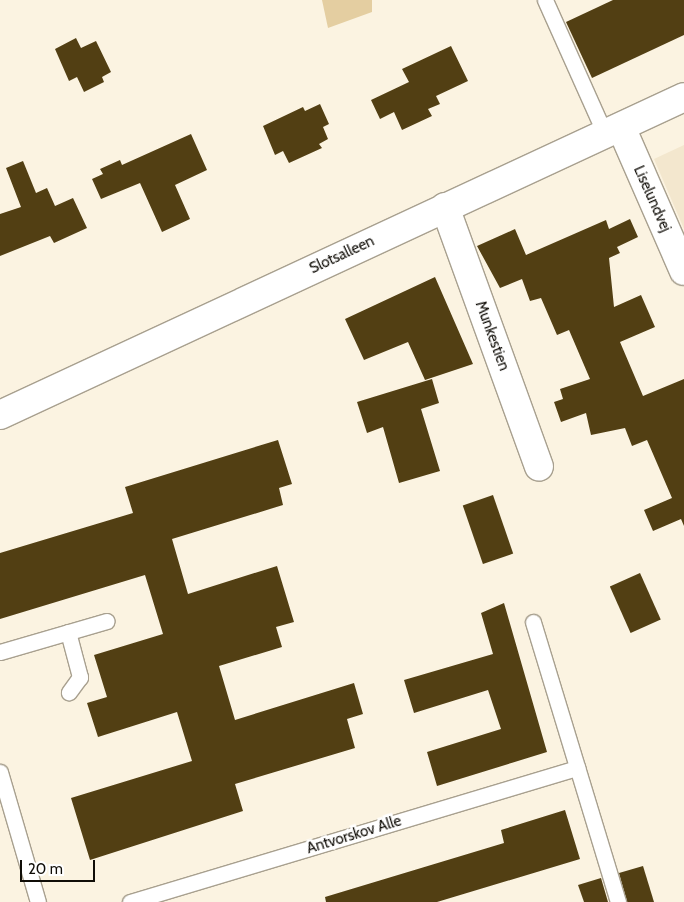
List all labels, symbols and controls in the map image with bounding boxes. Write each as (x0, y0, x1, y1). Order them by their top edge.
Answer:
street label: Liselundvej (629, 163, 675, 235)
street label: Slotsalleen (307, 232, 377, 278)
street label: Munkestien (471, 299, 513, 373)
street label: Antvorskov Alle (304, 812, 404, 858)
scale bar (22, 850, 98, 882)
text: 20 m (28, 860, 63, 878)

